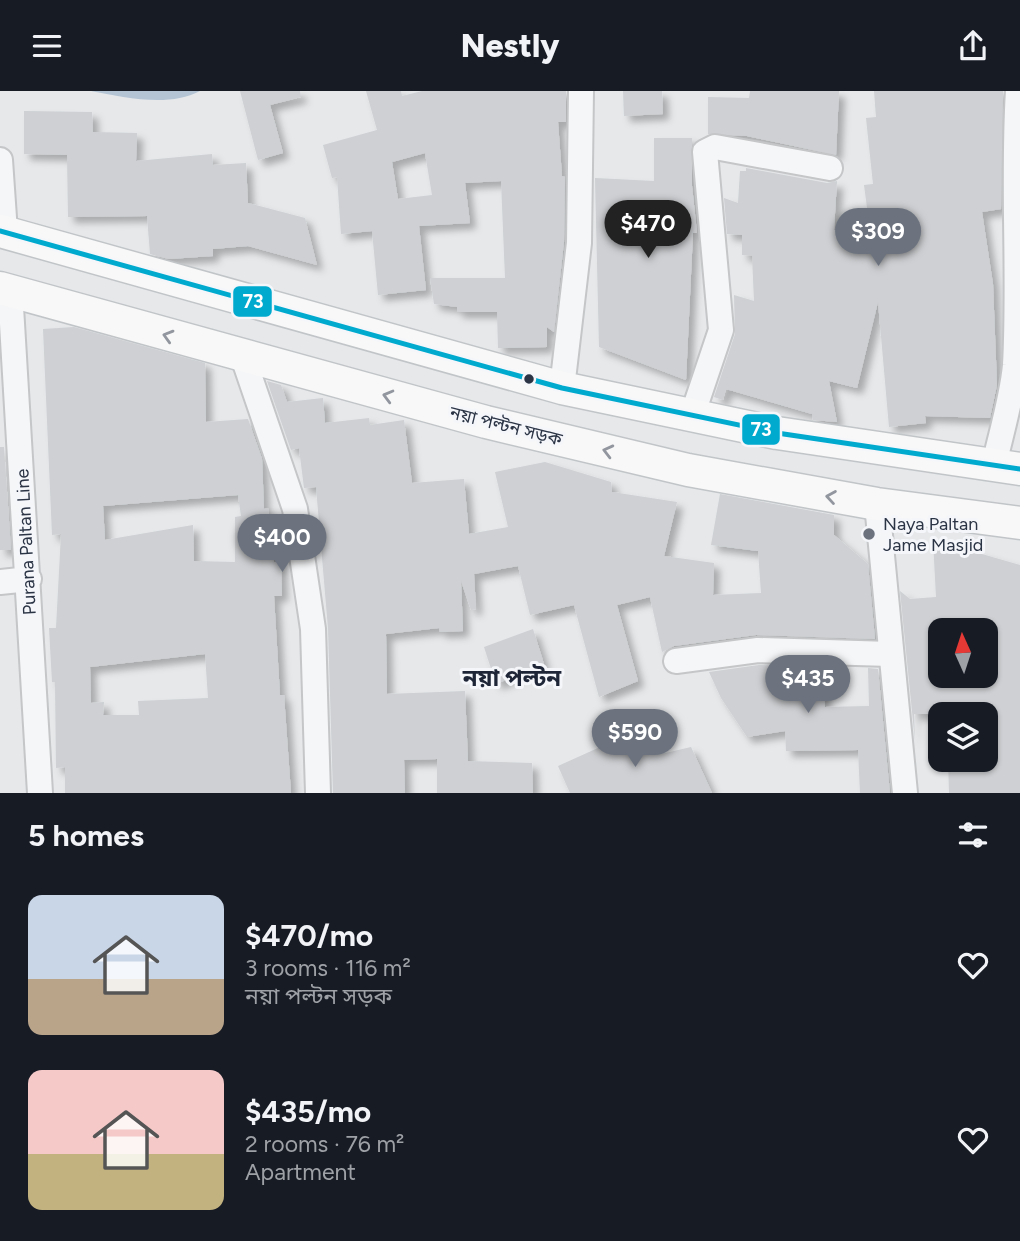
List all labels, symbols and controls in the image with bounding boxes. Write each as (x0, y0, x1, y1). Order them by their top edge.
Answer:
icon: menu (28, 27, 66, 65)
text: Nestly (461, 27, 559, 65)
icon: share (954, 27, 992, 65)
pin: $470 (607, 201, 689, 260)
text: $470 (621, 209, 676, 237)
pin: $309 (837, 209, 919, 268)
text: $309 (851, 217, 905, 245)
line badge: 73 (232, 285, 273, 318)
text: 73 (242, 290, 264, 313)
one-way arrow (163, 329, 175, 344)
unlabelled marker (522, 372, 536, 386)
one-way arrow (382, 389, 394, 404)
street label: নয়া পল্টন সড়ক (447, 401, 565, 451)
line badge: 73 (741, 413, 781, 446)
text: 73 (750, 418, 772, 441)
one-way arrow (602, 445, 614, 459)
street label: Purana Paltan Line (11, 468, 41, 616)
one-way arrow (825, 490, 837, 505)
place label: Naya Paltan Jame Masjid (883, 513, 983, 556)
pin: $400 (241, 515, 323, 574)
text: $400 (253, 523, 311, 551)
marker: Naya Paltan Jame Masjid (861, 526, 877, 542)
north arrow (928, 618, 998, 688)
map controls (928, 618, 998, 772)
pin: $435 (767, 655, 849, 715)
district label: নয়া পল্টন (462, 663, 562, 692)
text: $435 (781, 664, 835, 692)
button: layers (928, 702, 998, 772)
pin: $590 (594, 709, 676, 769)
text: $590 (608, 718, 662, 746)
icon: filters (954, 816, 992, 854)
text: 5 homes (28, 817, 144, 854)
text: $470/mo (245, 917, 373, 954)
icon: home (84, 923, 168, 1007)
icon: heart (954, 946, 992, 984)
text: 3 rooms · 116 m² (245, 954, 411, 982)
text: নয়া পল্টন সড়ক (245, 982, 392, 1010)
text: $435/mo (245, 1093, 371, 1130)
icon: home (84, 1098, 168, 1182)
icon: heart (954, 1121, 992, 1159)
text: 2 rooms · 76 m² (245, 1130, 404, 1158)
text: Apartment (245, 1158, 356, 1186)

